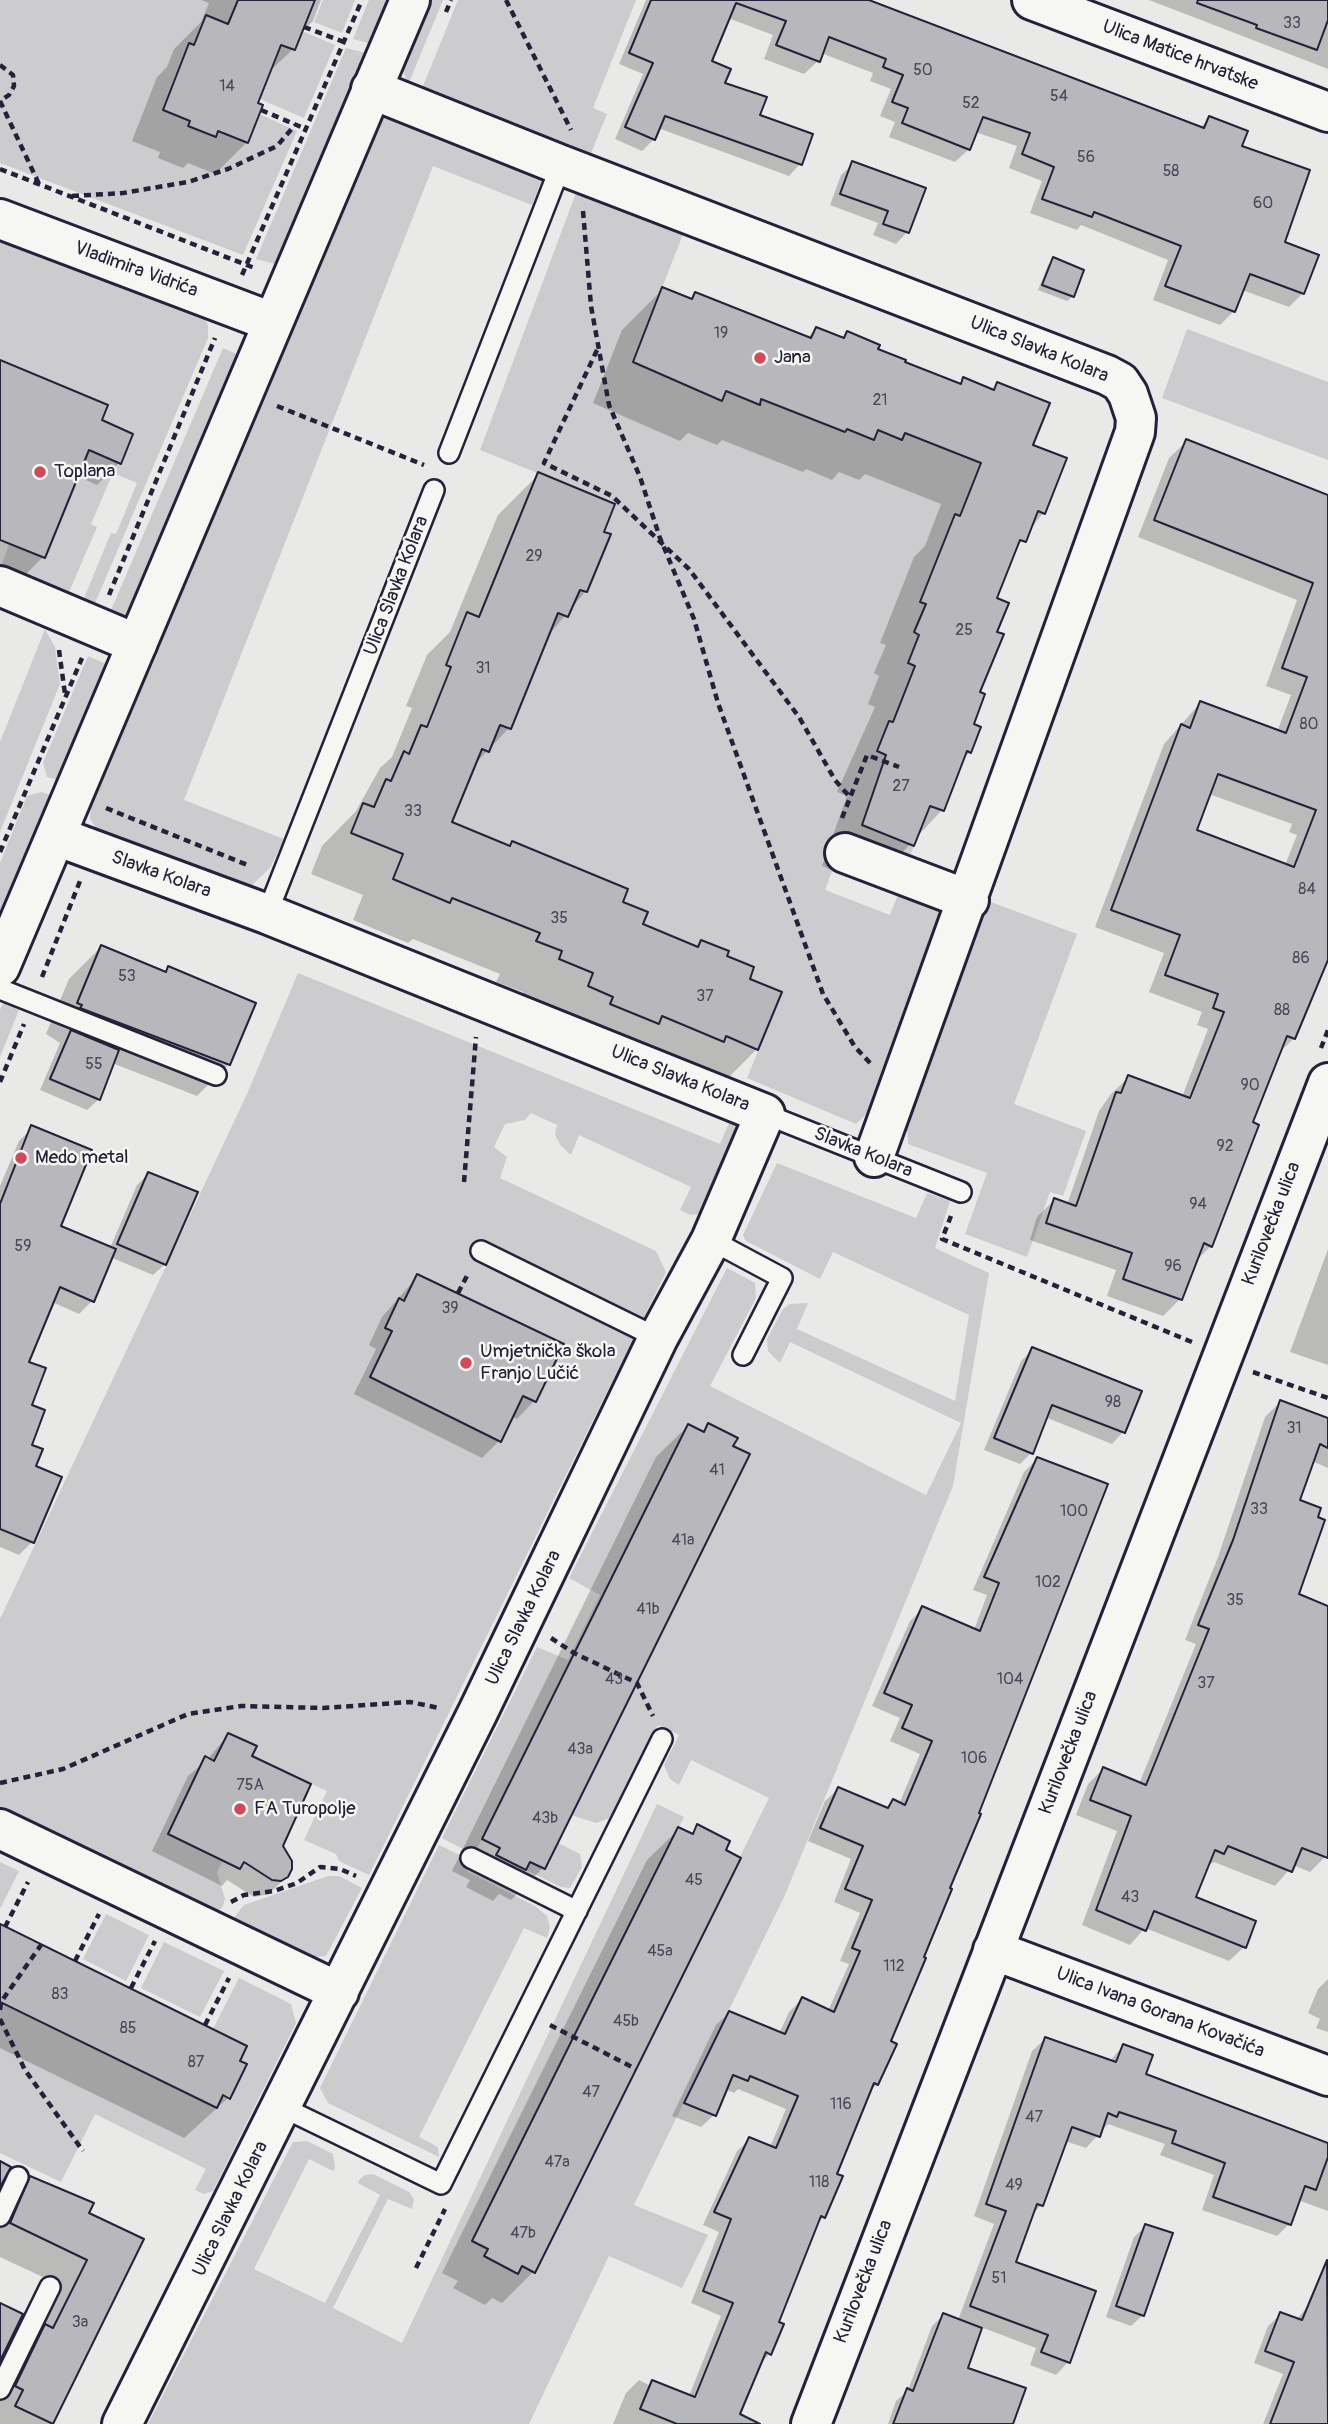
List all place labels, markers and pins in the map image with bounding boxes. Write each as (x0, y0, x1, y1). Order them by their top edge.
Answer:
place label: Jana (774, 347, 811, 369)
marker: Jana (752, 350, 768, 366)
place label: Toplana (54, 461, 115, 483)
marker: Toplana (32, 464, 48, 480)
place label: Medo metal (35, 1147, 129, 1169)
marker: Medo metal (13, 1150, 29, 1166)
place label: Umjetnička škola Franjo Lučić (480, 1341, 616, 1385)
marker: Umjetnička škola Franjo Lučić (458, 1355, 474, 1371)
place label: FA Turopolje (254, 1798, 356, 1820)
marker: FA Turopolje (232, 1801, 248, 1817)

